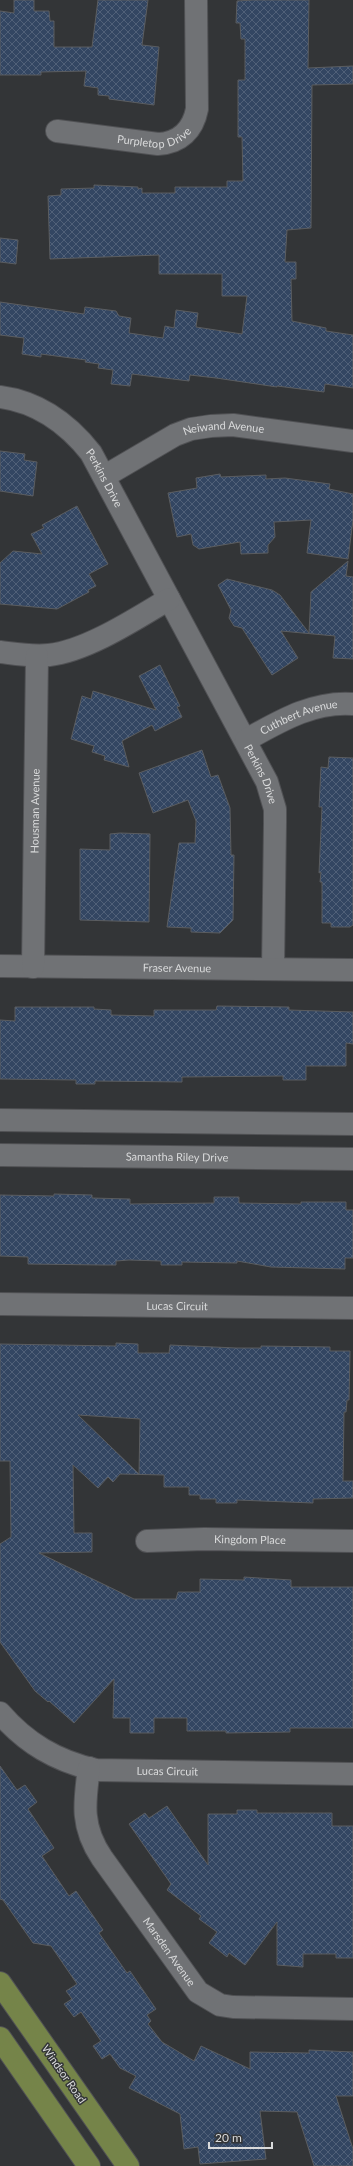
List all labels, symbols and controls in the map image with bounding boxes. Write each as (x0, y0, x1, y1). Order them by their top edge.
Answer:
street label: Purpletop Drive (116, 124, 194, 150)
street label: Neiwand Avenue (181, 418, 265, 437)
street label: Perkins Drive (84, 446, 126, 509)
street label: Cuthbert Avenue (257, 697, 338, 737)
street label: Perkins Drive (242, 742, 280, 805)
street label: Housman Avenue (27, 768, 42, 854)
street label: Fraser Avenue (143, 961, 211, 974)
street label: Samantha Riley Drive (126, 1149, 229, 1164)
street label: Lucas Circuit (146, 1299, 208, 1312)
street label: Kingdom Place (214, 1532, 286, 1546)
street label: Lucas Circuit (136, 1764, 198, 1778)
street label: Marsden Avenue (141, 1915, 199, 1988)
street label: Windsor Road (40, 2042, 89, 2105)
scale bar (209, 2124, 272, 2150)
text: 20 m (215, 2130, 242, 2145)

